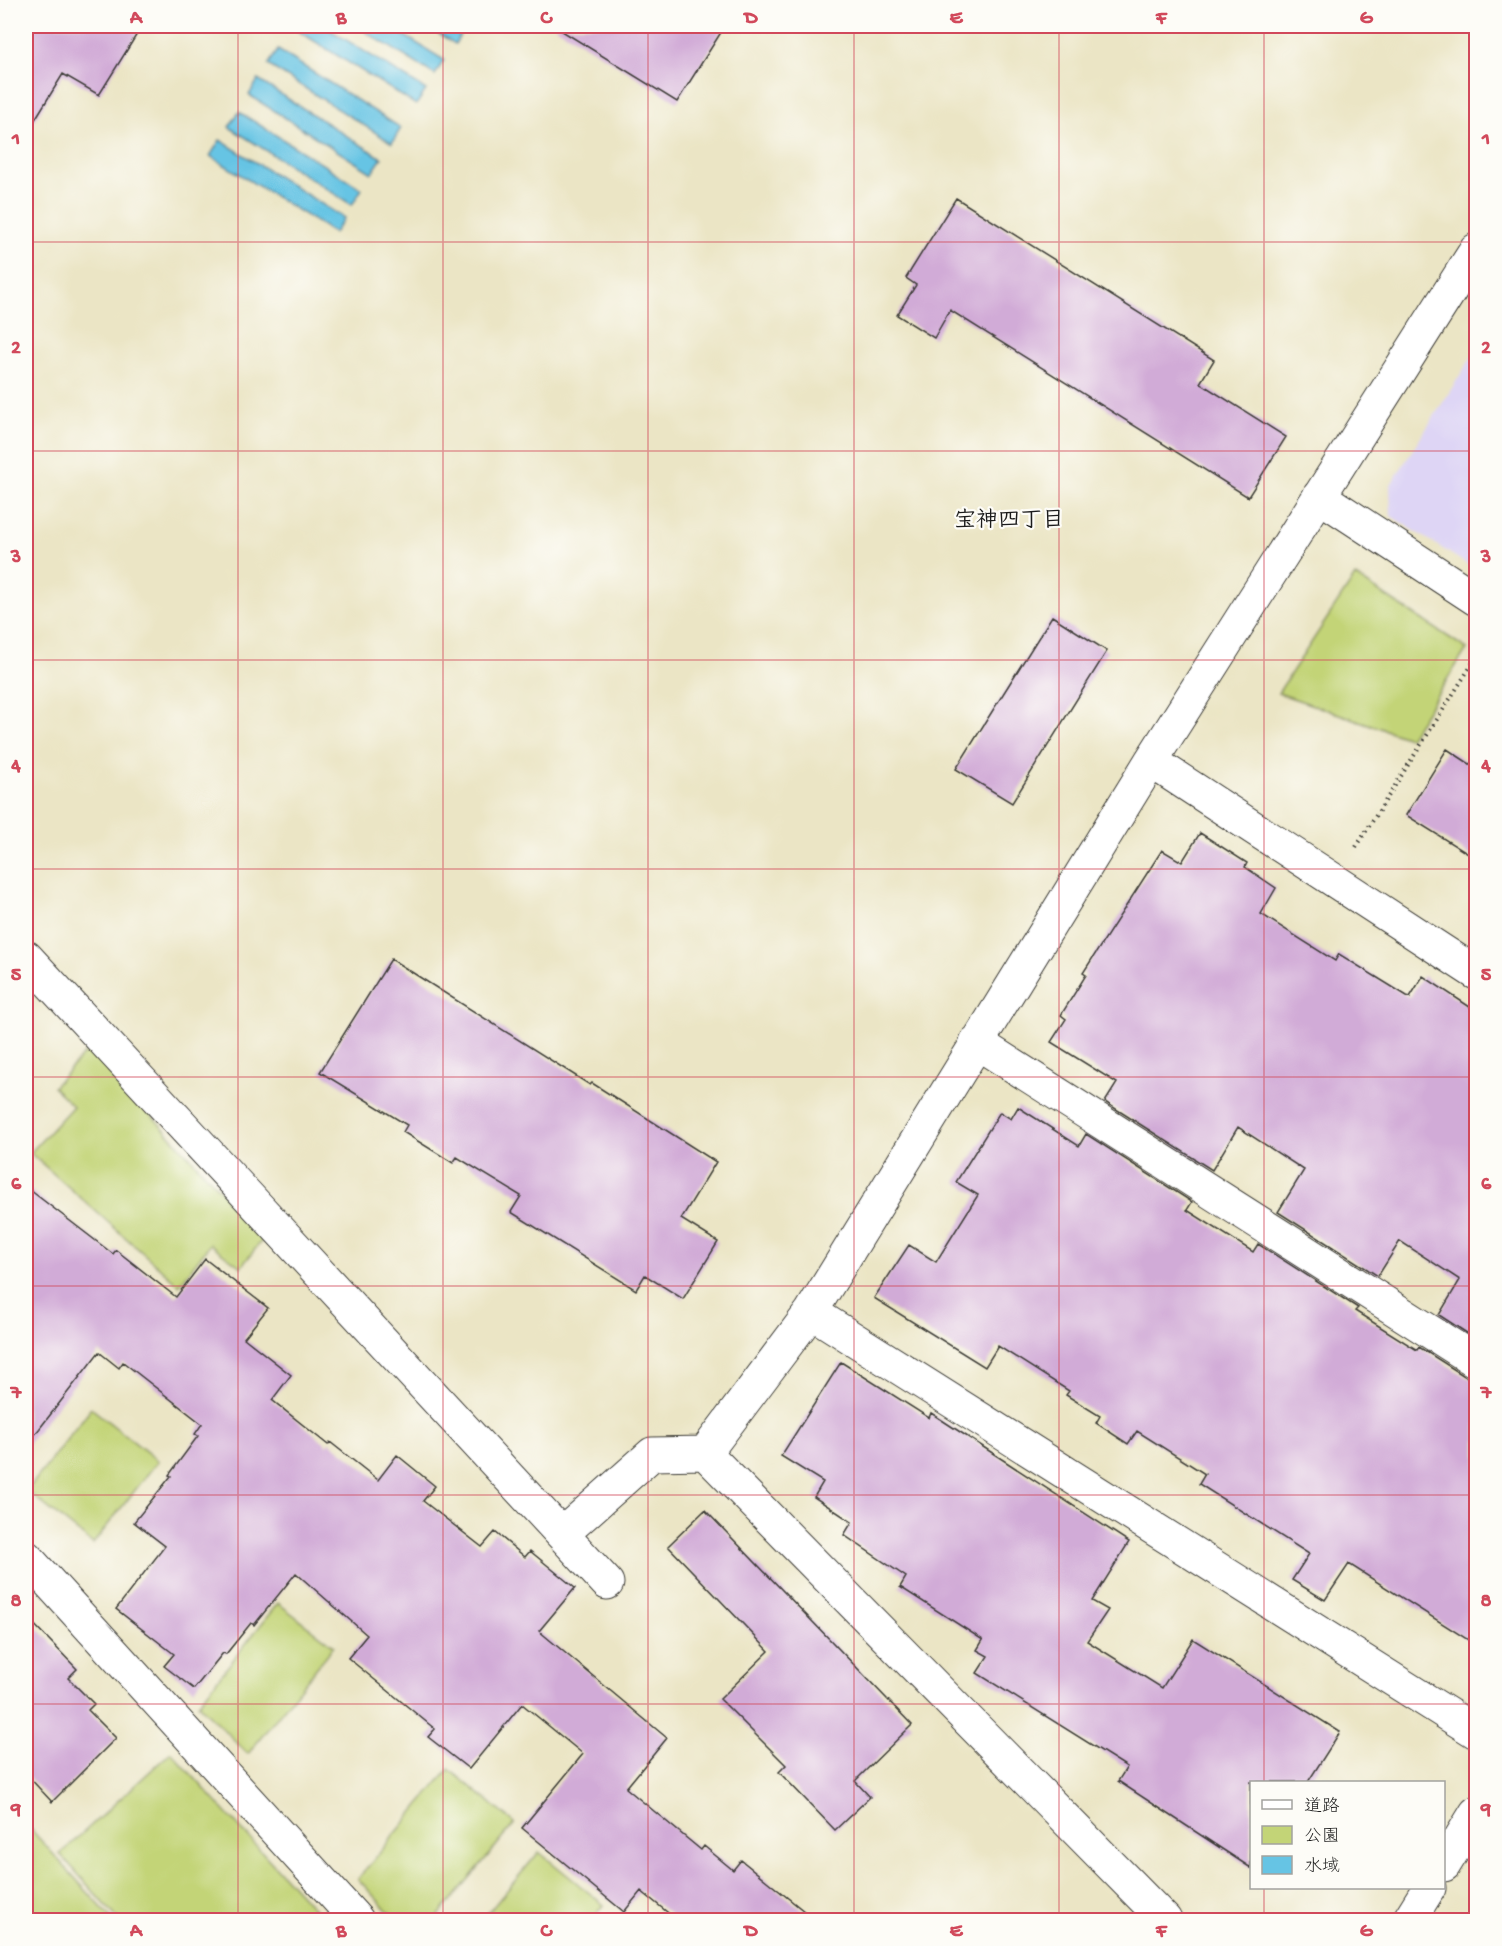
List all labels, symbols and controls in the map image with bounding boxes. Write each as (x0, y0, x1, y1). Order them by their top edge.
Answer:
text: A (129, 8, 144, 31)
text: B (335, 8, 347, 31)
text: C (540, 8, 554, 31)
text: D (742, 8, 758, 31)
text: E (950, 8, 964, 31)
text: F (1155, 8, 1168, 31)
text: G (1360, 8, 1374, 31)
text: 1 (11, 129, 20, 152)
text: 1 (1481, 129, 1490, 152)
text: 2 (11, 338, 21, 361)
text: 2 (1481, 338, 1491, 361)
district label: 宝神四丁目 (954, 508, 1064, 535)
text: 3 (10, 547, 21, 570)
text: 3 (1480, 547, 1491, 570)
text: 4 (10, 756, 21, 779)
text: 4 (1480, 756, 1491, 779)
text: 5 (11, 965, 22, 988)
text: 5 (1481, 965, 1492, 988)
text: 6 (11, 1174, 22, 1197)
text: 6 (1481, 1174, 1492, 1197)
text: 7 (10, 1383, 23, 1406)
text: 7 (1480, 1383, 1493, 1406)
text: 8 (11, 1591, 22, 1614)
text: 8 (1481, 1591, 1492, 1614)
legend (1250, 1781, 1445, 1889)
text: 道路 (1304, 1796, 1340, 1818)
text: 9 (10, 1800, 21, 1823)
text: 9 (1480, 1800, 1491, 1823)
text: 公園 (1304, 1827, 1340, 1848)
text: 水域 (1304, 1856, 1340, 1878)
text: A (129, 1921, 144, 1944)
text: B (335, 1921, 347, 1944)
text: C (540, 1921, 554, 1944)
text: D (742, 1921, 758, 1944)
text: E (950, 1921, 964, 1944)
text: F (1155, 1921, 1168, 1944)
text: G (1360, 1921, 1374, 1944)

